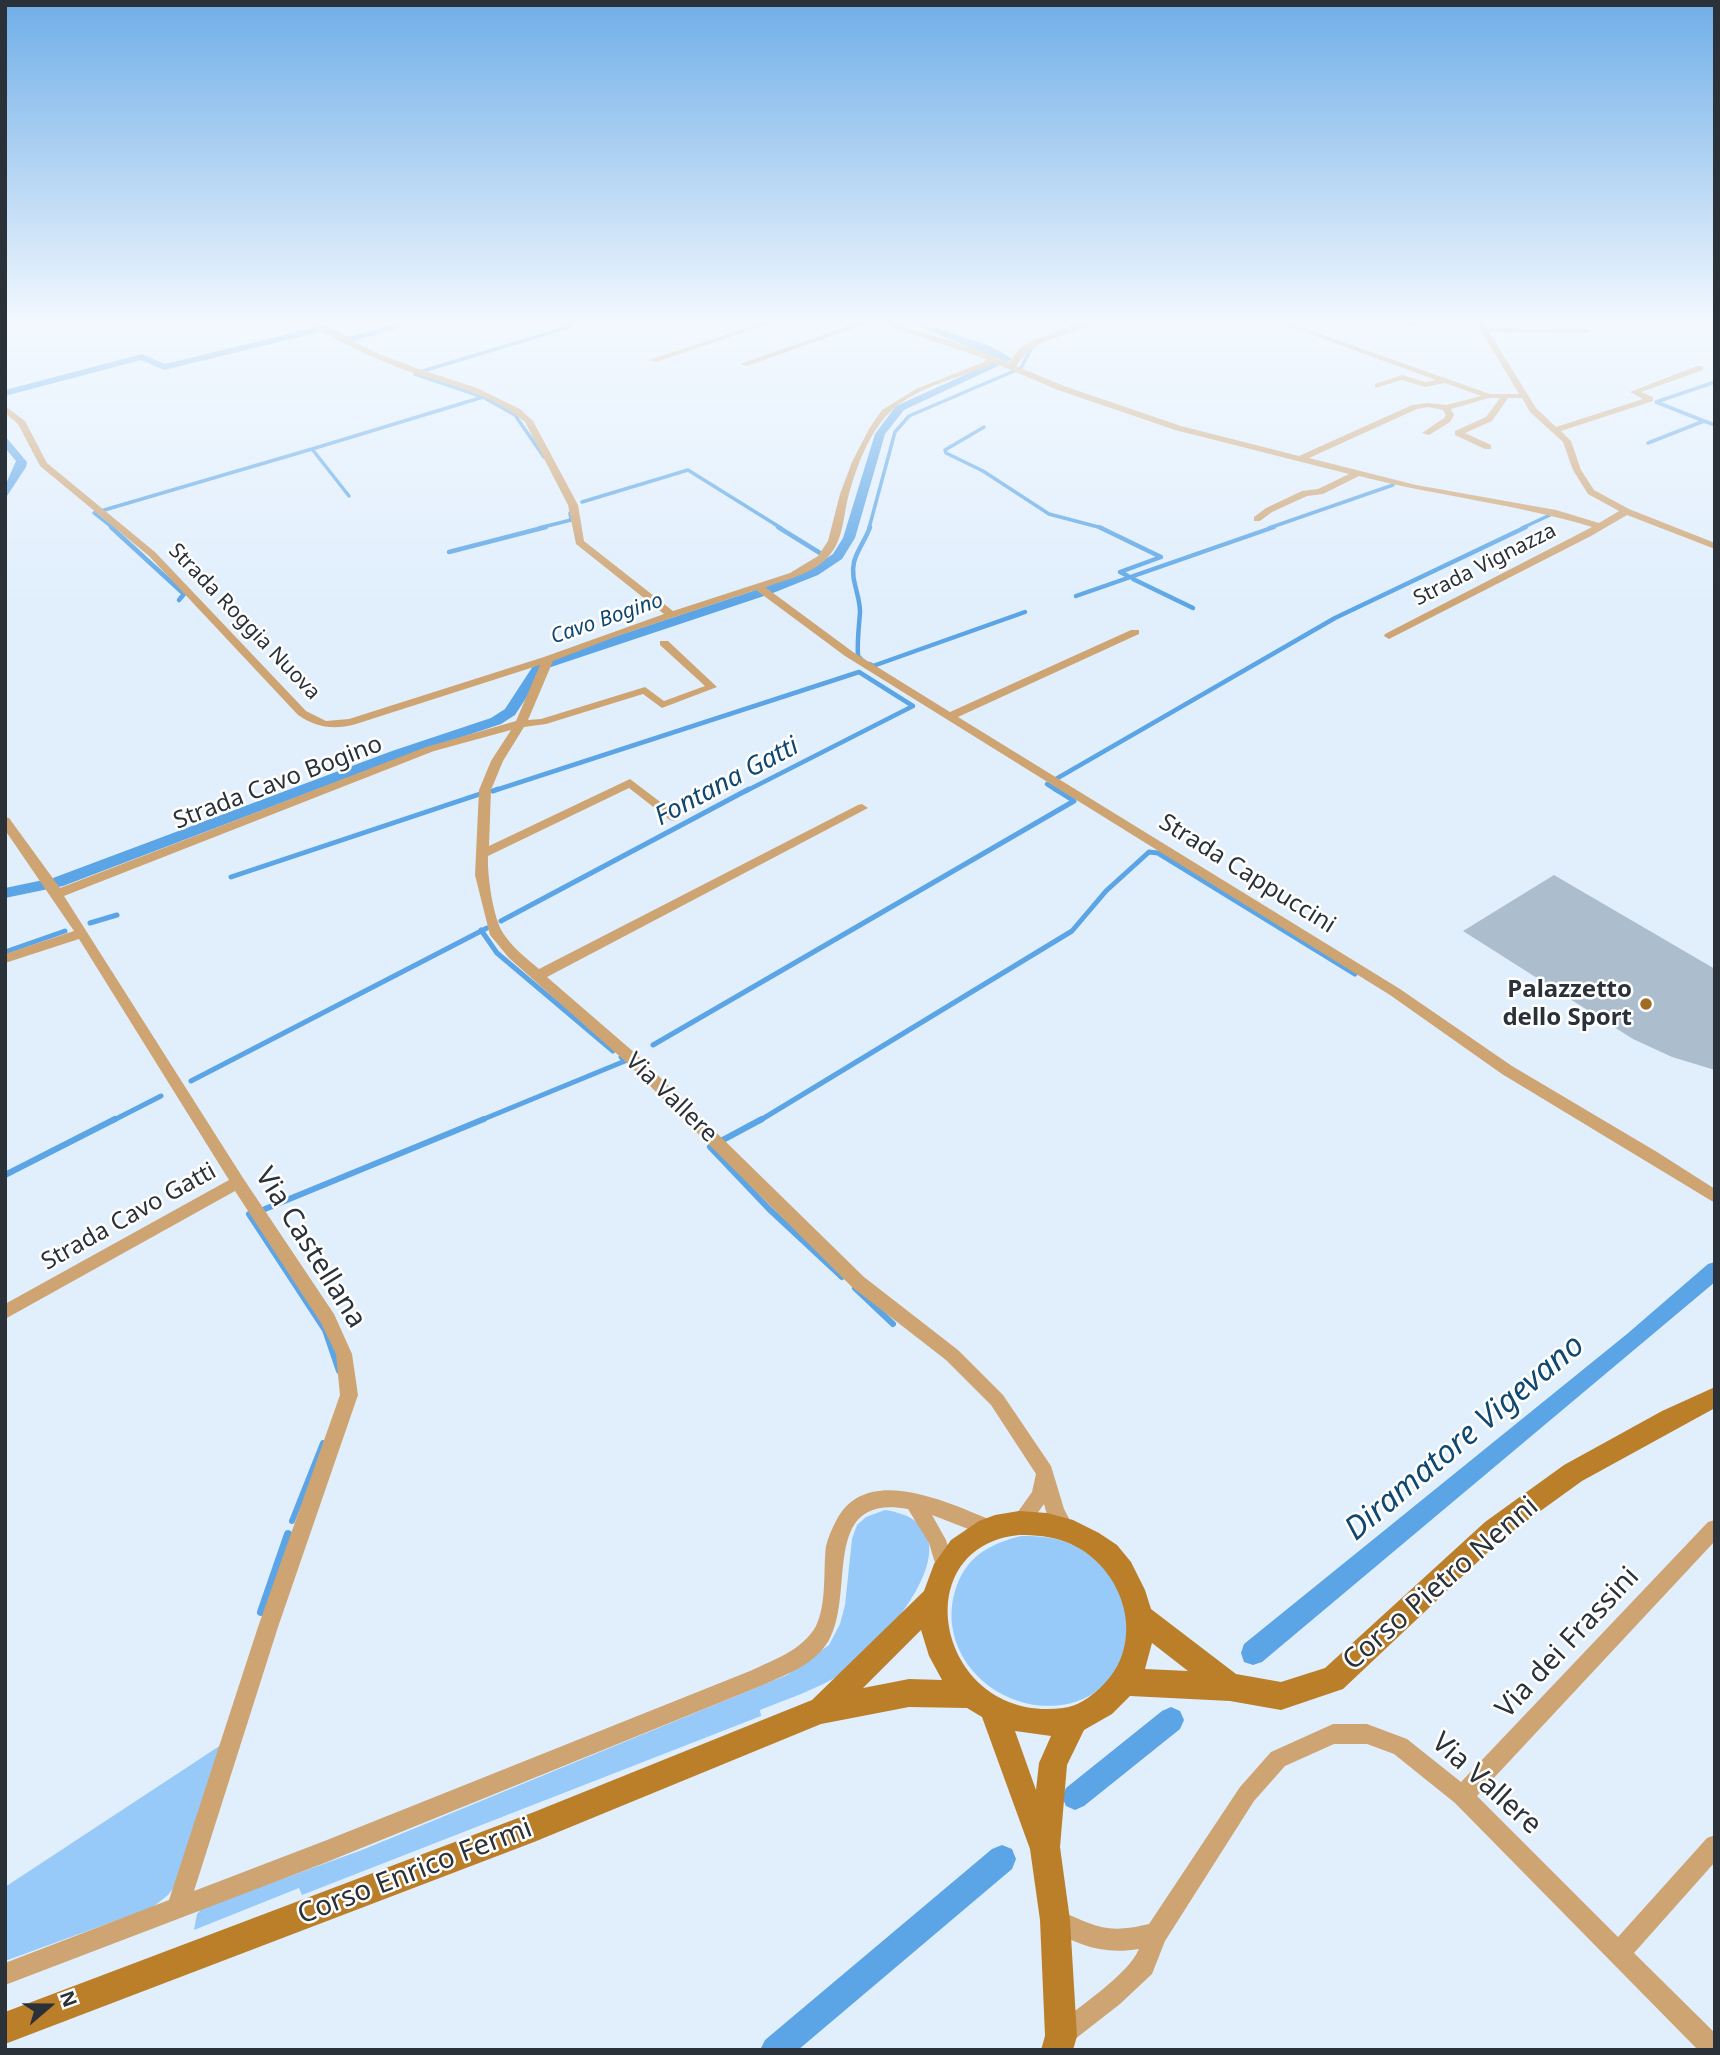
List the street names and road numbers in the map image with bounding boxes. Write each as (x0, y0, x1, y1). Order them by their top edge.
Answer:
street label: Strada Vignazza (1410, 518, 1560, 612)
street label: Strada Roggia Nuova (163, 539, 325, 705)
street label: Strada Cavo Bogino (170, 730, 386, 836)
street label: Strada Cappuccini (1154, 808, 1340, 940)
street label: Via Vallere (619, 1047, 723, 1149)
street label: Strada Cavo Gatti (37, 1157, 221, 1277)
street label: Via Castellana (247, 1162, 373, 1334)
street label: Corso Pietro Nenni (1336, 1490, 1546, 1678)
street label: Via dei Frassini (1489, 1560, 1647, 1726)
street label: Via Vallere (1424, 1726, 1548, 1842)
street label: Corso Enrico Fermi (293, 1812, 537, 1932)

